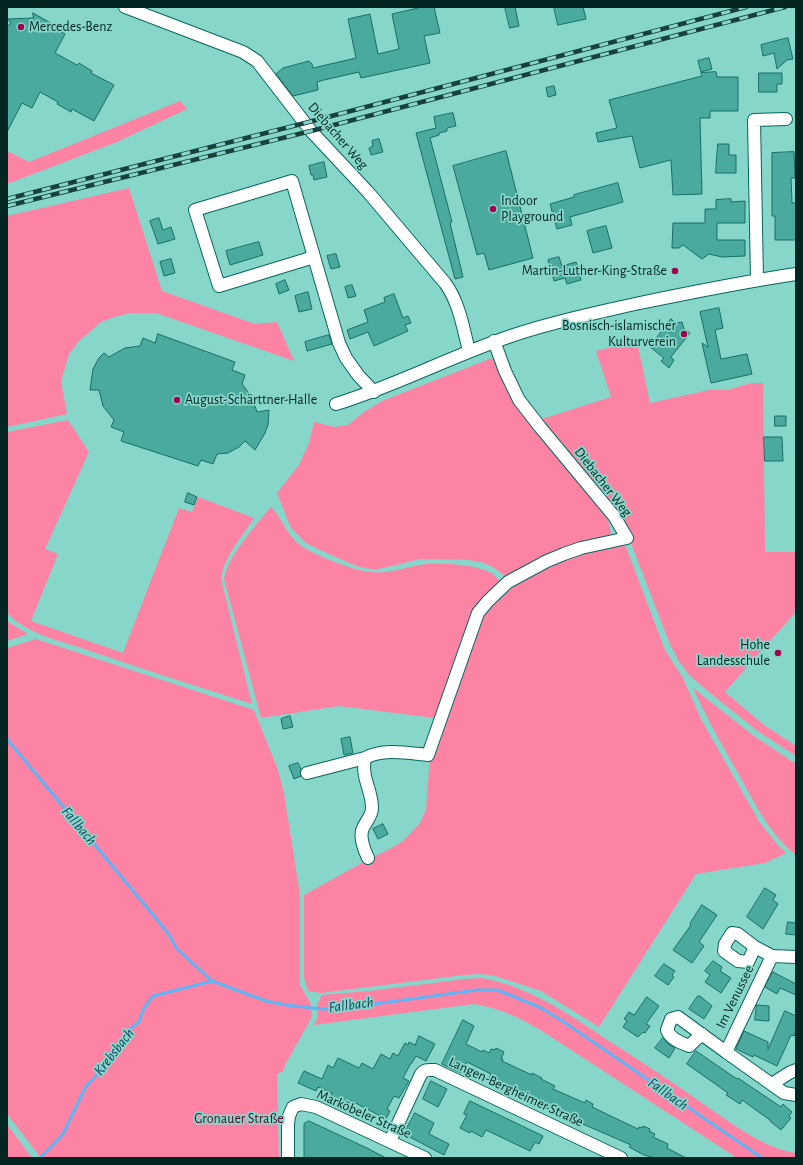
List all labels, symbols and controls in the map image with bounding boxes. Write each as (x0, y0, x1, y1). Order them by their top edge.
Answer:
place label: Mercedes-Benz (29, 19, 112, 35)
marker: Mercedes-Benz (16, 22, 26, 32)
street label: Diebacher Weg (304, 99, 372, 173)
place label: Indoor Playground (501, 193, 563, 226)
marker: Indoor Playground (488, 204, 498, 214)
place label: Martin-Luther-King-Straße (522, 263, 667, 279)
marker: Martin-Luther-King-Straße (670, 266, 680, 276)
place label: Bosnisch-islamischer Kulturverein (562, 318, 676, 350)
marker: Bosnisch-islamischer Kulturverein (679, 329, 689, 339)
place label: August-Schärttner-Halle (185, 392, 317, 408)
marker: August-Schärttner-Halle (172, 395, 182, 405)
street label: Diebacher Weg (571, 444, 635, 520)
place label: Hohe Landesschule (697, 637, 770, 670)
marker: Hohe Landesschule (773, 648, 783, 658)
water label: Fallbach (58, 803, 100, 849)
street label: Im Venussee (712, 963, 758, 1031)
water label: Fallbach (328, 993, 374, 1017)
water label: Krebsbach (90, 1025, 138, 1079)
street label: Langen-Bergheimer Straße (446, 1053, 586, 1131)
water label: Fallbach (644, 1074, 692, 1114)
street label: Marköbeler Straße (314, 1086, 414, 1142)
park label: Gronauer Straße (194, 1111, 284, 1127)

